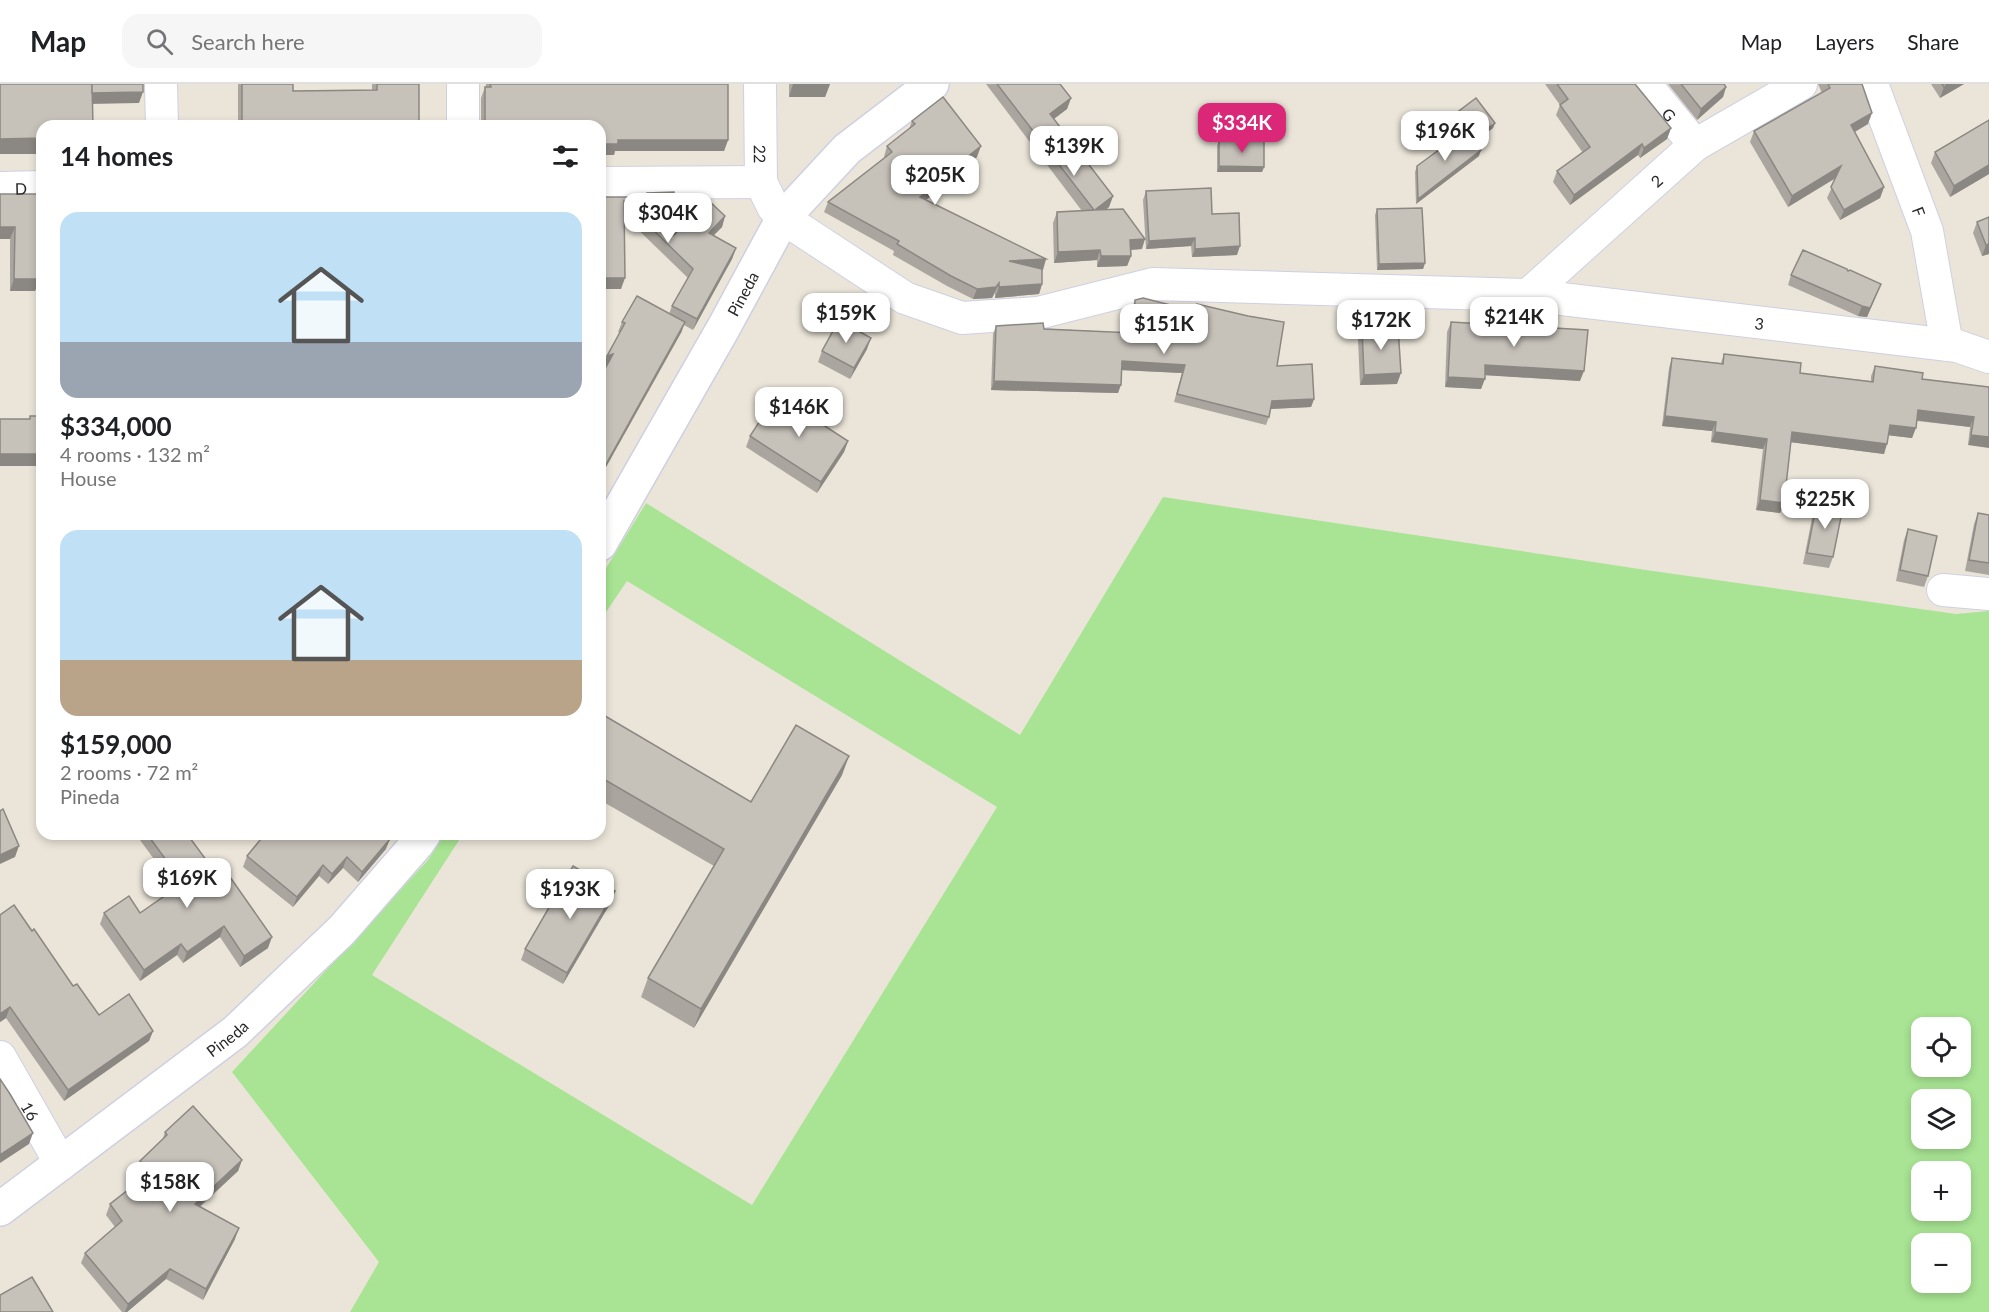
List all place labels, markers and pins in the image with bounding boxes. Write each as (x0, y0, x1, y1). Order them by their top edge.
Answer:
pin: $334K (1200, 103, 1284, 154)
pin: $196K (1403, 111, 1487, 162)
pin: $139K (1032, 126, 1116, 177)
pin: $205K (893, 155, 977, 206)
pin: $304K (626, 193, 710, 244)
pin: $159K (804, 293, 888, 344)
pin: $214K (1472, 297, 1556, 348)
pin: $172K (1339, 300, 1423, 351)
pin: $151K (1122, 304, 1206, 355)
pin: $146K (757, 387, 841, 438)
pin: $225K (1783, 479, 1867, 530)
pin: $169K (145, 858, 229, 909)
pin: $193K (528, 869, 612, 920)
pin: $158K (128, 1162, 212, 1213)

